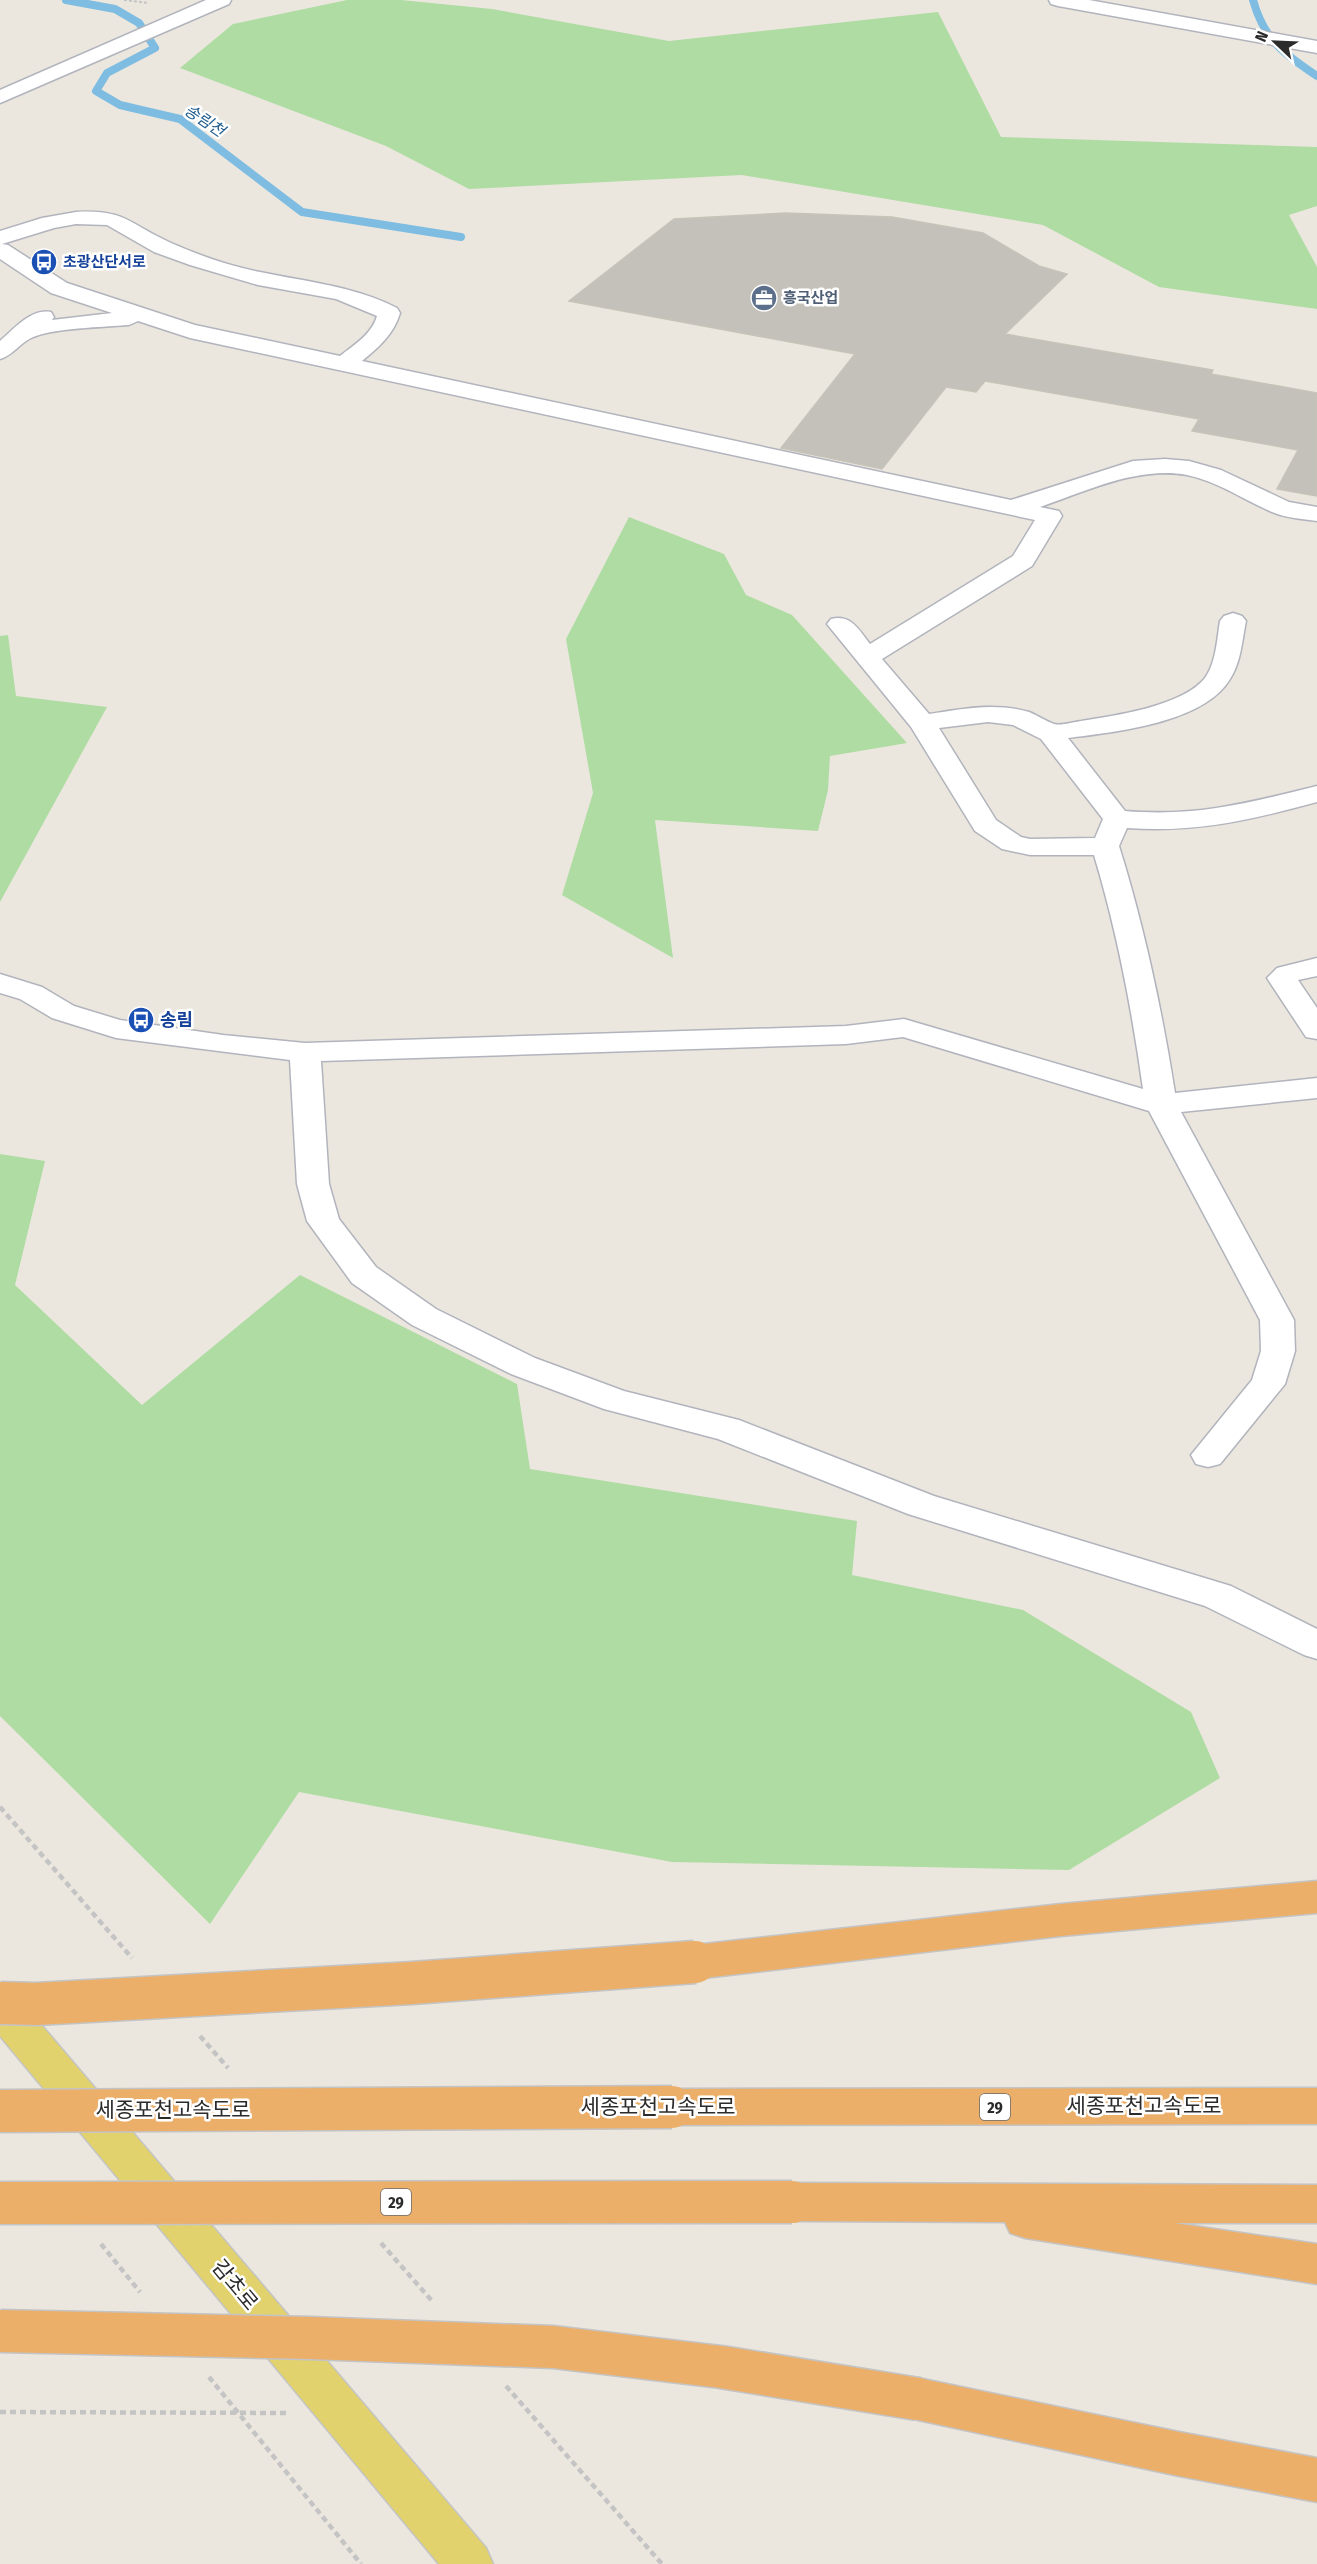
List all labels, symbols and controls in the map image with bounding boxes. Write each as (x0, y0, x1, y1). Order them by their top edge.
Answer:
north arrow (1245, 12, 1305, 72)
text: N (1251, 28, 1272, 44)
water label: 송림천 (181, 100, 230, 142)
bus stop icon: 초광산단서로 (29, 247, 59, 277)
place label: 초광산단서로 (63, 253, 146, 271)
office icon: 흥국산업 (749, 283, 779, 313)
place label: 흥국산업 (783, 289, 838, 307)
bus stop icon: 송림 (126, 1005, 156, 1035)
place label: 송림 (160, 1009, 193, 1031)
street label: 세종포천고속도로 (1067, 2093, 1221, 2119)
street label: 세종포천고속도로 (581, 2094, 735, 2120)
road number: 29 (980, 2094, 1010, 2120)
street label: 세종포천고속도로 (96, 2097, 250, 2123)
road number: 29 (381, 2189, 411, 2215)
street label: 감초로 (206, 2254, 264, 2316)

